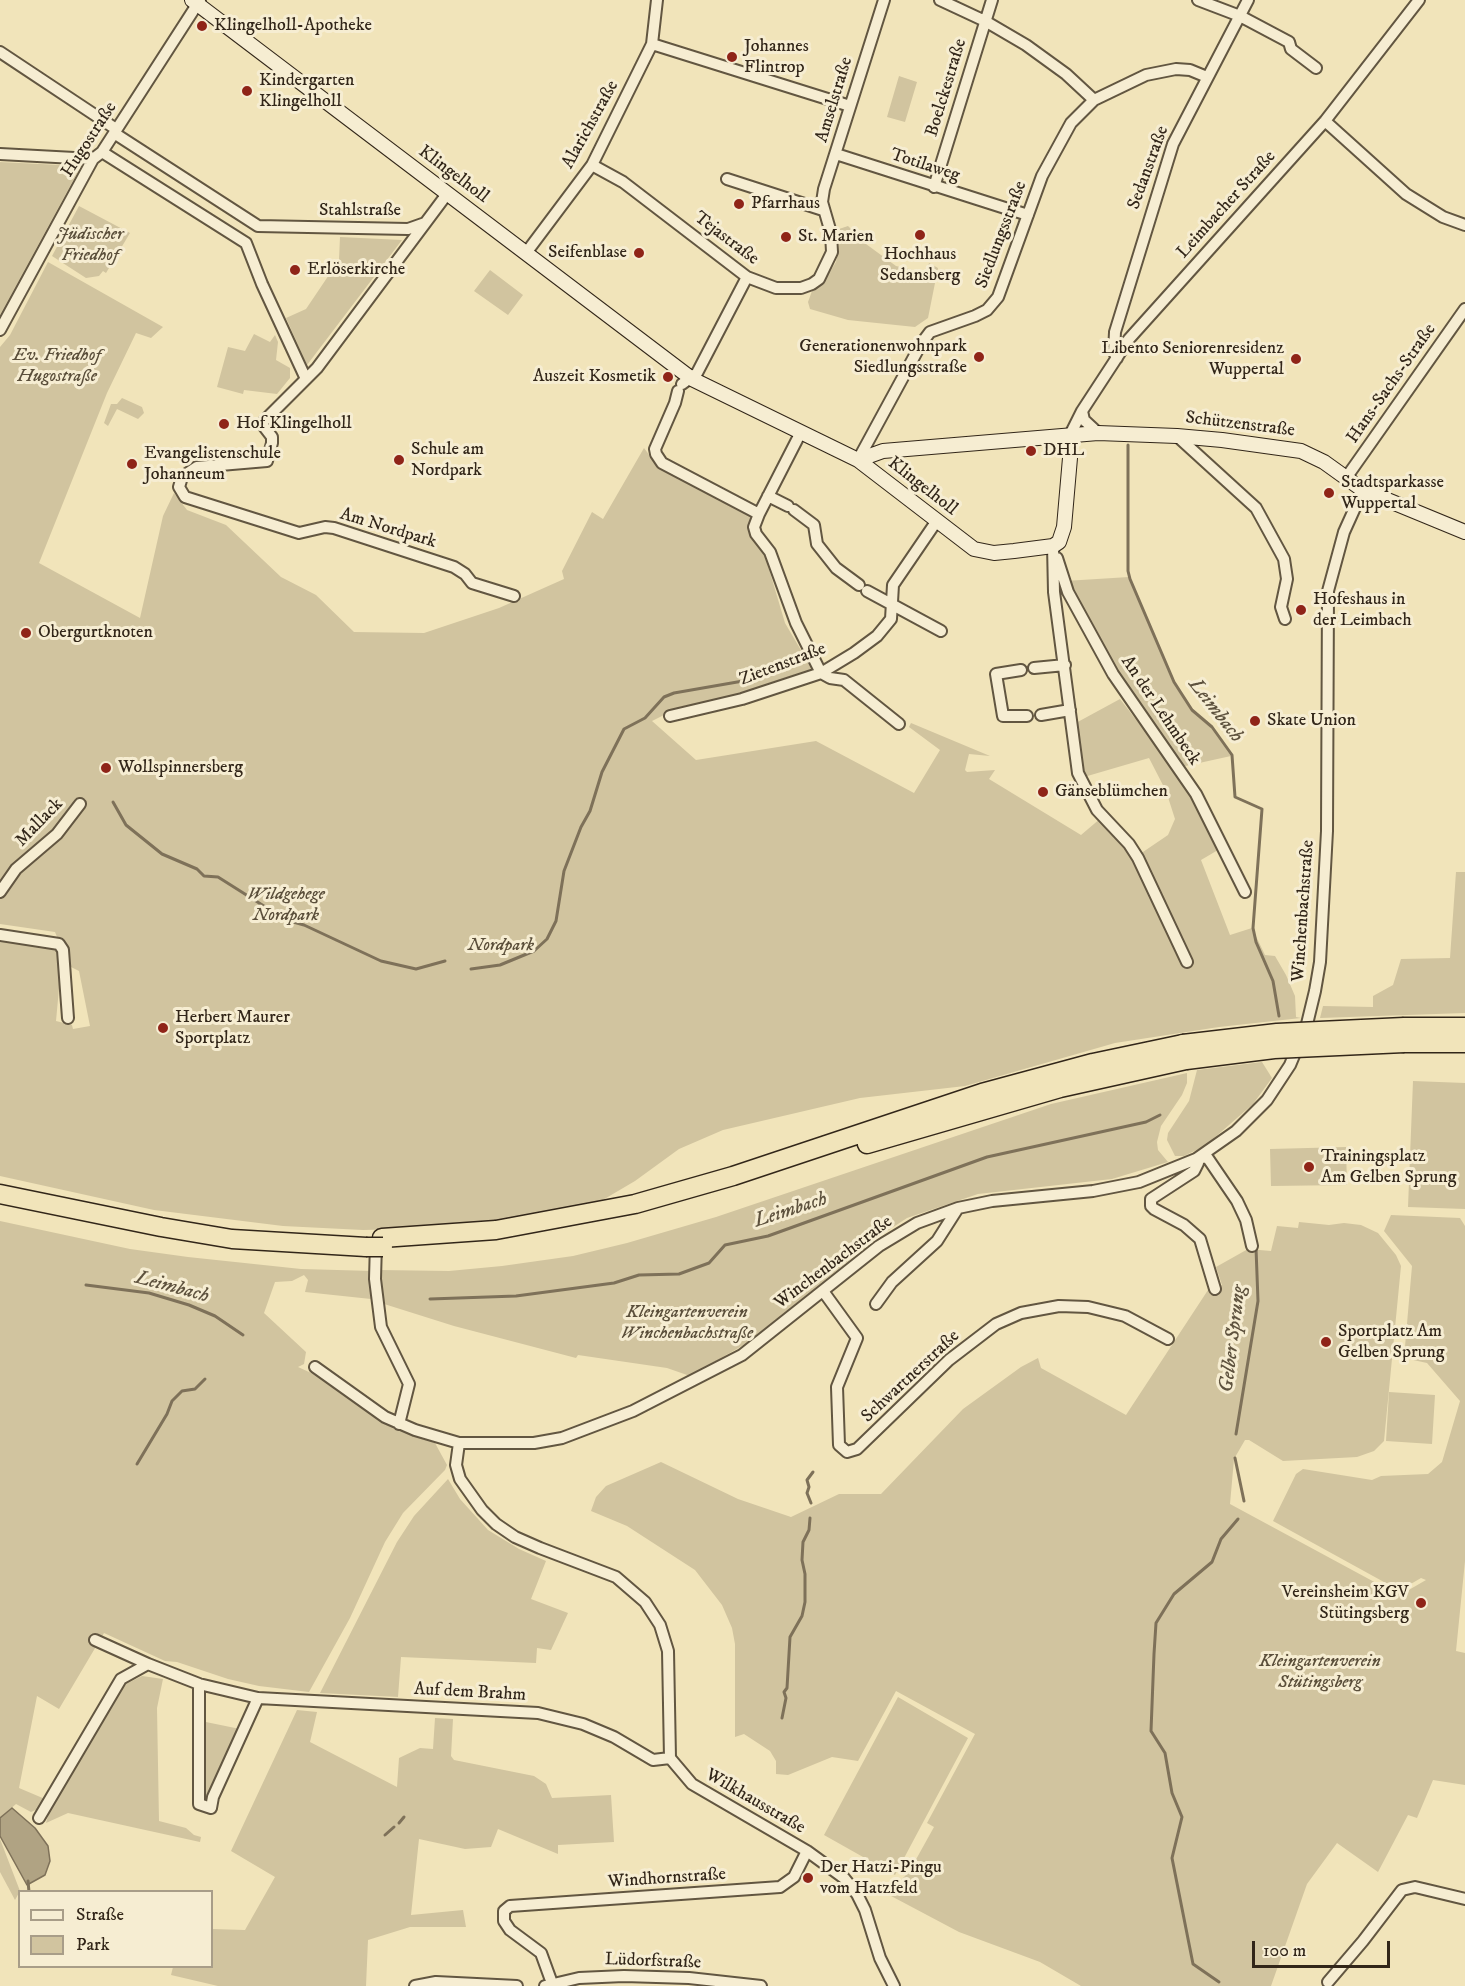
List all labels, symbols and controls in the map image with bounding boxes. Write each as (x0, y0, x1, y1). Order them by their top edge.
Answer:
place label: Klingelholl-Apotheke (214, 15, 372, 37)
marker: Klingelholl-Apotheke (195, 19, 209, 33)
place label: Johannes Flintrop (744, 36, 809, 78)
street label: Boelckestraße (922, 36, 972, 140)
marker: Johannes Flintrop (725, 50, 739, 64)
street label: Amselstraße (812, 55, 858, 145)
place label: Kindergarten Klingelholl (259, 70, 355, 112)
street label: Alarichstraße (558, 77, 624, 173)
marker: Kindergarten Klingelholl (240, 84, 254, 98)
street label: Hugostraße (58, 98, 122, 182)
street label: Sedanstraße (1124, 123, 1174, 213)
street label: Klingelholl (414, 142, 492, 208)
street label: Totilaweg (888, 145, 962, 187)
street label: Leimbacher Straße (1173, 147, 1281, 263)
street label: Siedlungsstraße (972, 178, 1032, 292)
place label: Pfarrhaus (751, 193, 820, 215)
marker: Pfarrhaus (732, 197, 746, 211)
street label: Stahlstraße (319, 200, 401, 222)
street label: Tejastraße (689, 208, 763, 270)
park label: Jüdischer Friedhof (57, 224, 123, 266)
place label: St. Marien (798, 226, 874, 248)
marker: Hochhaus Sedansberg (913, 228, 927, 242)
marker: St. Marien (779, 230, 793, 244)
place label: Seifenblase (548, 242, 627, 264)
place label: Hochhaus Sedansberg (880, 244, 960, 286)
marker: Seifenblase (632, 246, 646, 260)
place label: Erlöserkirche (307, 259, 405, 281)
marker: Erlöserkirche (288, 263, 302, 277)
street label: Hans-Sachs-Straße (1343, 320, 1441, 448)
place label: Generationenwohnpark Siedlungsstraße (799, 336, 967, 378)
place label: Libento Seniorenresidenz Wuppertal (1101, 338, 1284, 380)
park label: Ev. Friedhof Hugostraße (13, 345, 101, 388)
marker: Generationenwohnpark Siedlungsstraße (972, 350, 986, 364)
marker: Libento Seniorenresidenz Wuppertal (1289, 352, 1303, 366)
place label: Auszeit Kosmetik (533, 366, 656, 388)
marker: Auszeit Kosmetik (661, 370, 675, 384)
street label: Schützenstraße (1184, 408, 1296, 442)
place label: Hof Klingelholl (236, 413, 352, 435)
marker: Hof Klingelholl (217, 417, 231, 431)
place label: Schule am Nordpark (411, 439, 484, 482)
place label: DHL (1043, 440, 1084, 462)
place label: Evangelistenschule Johanneum (144, 443, 281, 486)
marker: DHL (1024, 444, 1038, 458)
marker: Schule am Nordpark (392, 453, 406, 467)
street label: Klingelholl (883, 453, 961, 521)
marker: Evangelistenschule Johanneum (125, 457, 139, 471)
place label: Stadtsparkasse Wuppertal (1341, 472, 1444, 514)
marker: Stadtsparkasse Wuppertal (1322, 486, 1336, 500)
street label: Am Nordpark (337, 504, 439, 554)
place label: Hofeshaus in der Leimbach (1313, 589, 1412, 632)
marker: Hofeshaus in der Leimbach (1294, 603, 1308, 617)
place label: Obergurtknoten (38, 622, 153, 644)
marker: Obergurtknoten (19, 626, 33, 640)
street label: Zietenstraße (737, 639, 829, 691)
street label: An der Lehmbeck (1115, 652, 1205, 770)
water label: Leimbach (1182, 674, 1248, 748)
place label: Skate Union (1267, 710, 1356, 732)
marker: Skate Union (1248, 714, 1262, 728)
place label: Wollspinnersberg (118, 757, 243, 779)
marker: Wollspinnersberg (99, 761, 113, 775)
place label: Gänseblümchen (1055, 781, 1168, 803)
marker: Gänseblümchen (1036, 785, 1050, 799)
street label: Mallack (12, 794, 68, 852)
street label: Winchenbachstraße (1288, 839, 1320, 983)
park label: Wildgehege Nordpark (247, 884, 325, 926)
park label: Nordpark (468, 935, 534, 957)
place label: Herbert Maurer Sportplatz (175, 1007, 290, 1050)
marker: Herbert Maurer Sportplatz (156, 1021, 170, 1035)
place label: Trainingsplatz Am Gelben Sprung (1321, 1146, 1456, 1188)
marker: Trainingsplatz Am Gelben Sprung (1302, 1160, 1316, 1174)
water label: Leimbach (751, 1188, 831, 1234)
street label: Winchenbachstraße (771, 1212, 897, 1314)
water label: Leimbach (133, 1267, 211, 1309)
water label: Gelber Sprung (1216, 1284, 1252, 1394)
park label: Kleingartenverein Winchenbachstraße (621, 1302, 753, 1344)
place label: Sportplatz Am Gelben Sprung (1338, 1321, 1445, 1364)
street label: Schwartnerstraße (858, 1326, 964, 1428)
marker: Sportplatz Am Gelben Sprung (1319, 1335, 1333, 1349)
place label: Vereinsheim KGV Stütingsberg (1282, 1582, 1409, 1624)
marker: Vereinsheim KGV Stütingsberg (1414, 1596, 1428, 1610)
park label: Kleingartenverein Stütingsberg (1259, 1651, 1381, 1694)
street label: Auf dem Brahm (413, 1679, 527, 1707)
street label: Wilkhausstraße (701, 1765, 809, 1839)
place label: Der Hatzi-Pingu vom Hatzfeld (820, 1857, 942, 1900)
street label: Windhornstraße (607, 1864, 727, 1894)
marker: Der Hatzi-Pingu vom Hatzfeld (801, 1871, 815, 1885)
legend (18, 1890, 213, 1968)
text: Straße (76, 1904, 124, 1926)
scale bar (1255, 1929, 1393, 1967)
text: Park (76, 1934, 110, 1956)
text: 100 m (1263, 1940, 1306, 1962)
street label: Lüdorfstraße (605, 1950, 701, 1974)

